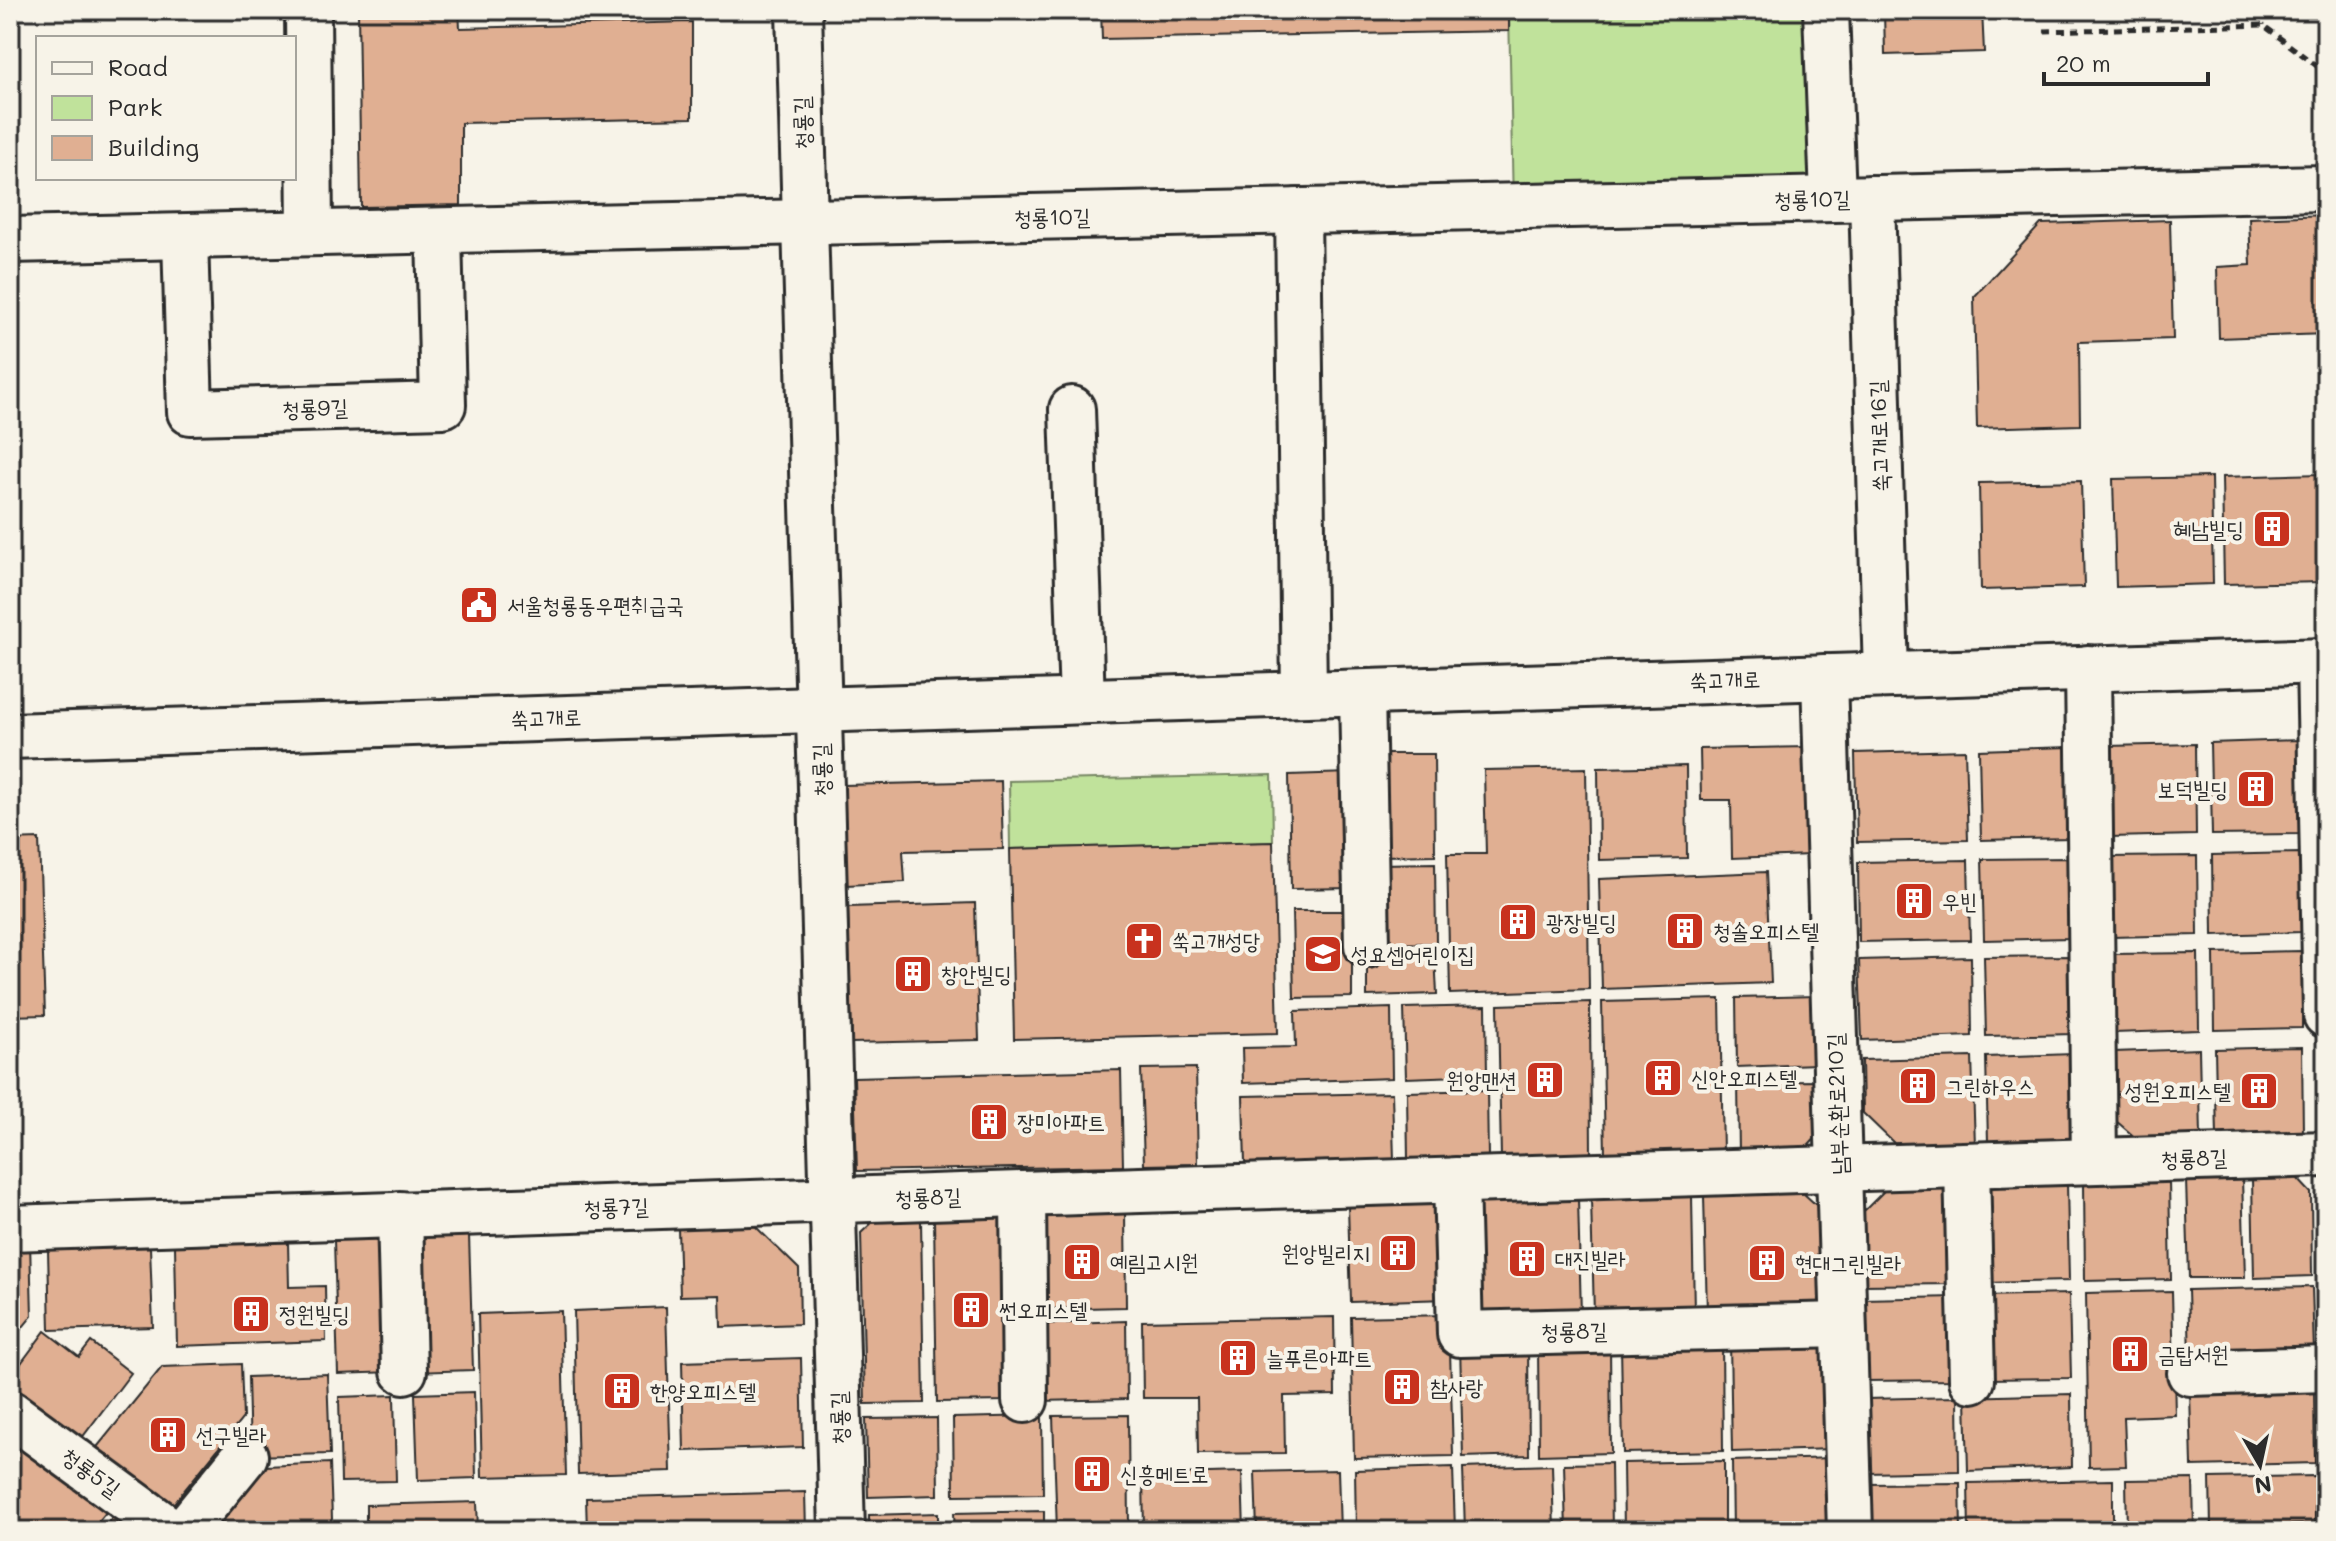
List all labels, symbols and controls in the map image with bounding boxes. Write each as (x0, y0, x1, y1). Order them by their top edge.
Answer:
legend (36, 36, 296, 180)
scale bar (2044, 36, 2208, 86)
text: 20 m (2056, 47, 2111, 78)
text: Road (108, 51, 168, 82)
text: Park (108, 91, 162, 122)
street label: 청룡길 (786, 96, 817, 150)
text: Building (108, 131, 199, 162)
street label: 청룡10길 (1773, 183, 1851, 214)
street label: 청룡10길 (1013, 201, 1091, 232)
street label: 쑥고개로16길 (1862, 379, 1895, 492)
street label: 청룡9길 (281, 392, 349, 423)
building icon: 혜남빌딩 (2251, 508, 2293, 550)
place label: 혜남빌딩 (2173, 514, 2244, 543)
public building icon: 서울청룡동우편취급국 (458, 584, 500, 626)
place label: 서울청룡동우편취급국 (507, 590, 684, 619)
street label: 쑥고개로 (1689, 664, 1761, 695)
street label: 쑥고개로 (510, 702, 582, 733)
street label: 청룡길 (805, 743, 836, 797)
building icon: 보덕빌딩 (2235, 768, 2277, 810)
place label: 보덕빌딩 (2157, 774, 2228, 803)
building icon: 우빈 (1893, 880, 1935, 922)
place label: 우빈 (1942, 886, 1977, 915)
building icon: 광장빌딩 (1497, 901, 1539, 943)
place label: 광장빌딩 (1546, 907, 1617, 936)
building icon: 청솔오피스텔 (1664, 910, 1706, 952)
place label: 청솔오피스텔 (1713, 916, 1820, 945)
church icon: 쑥고개성당 (1123, 920, 1165, 962)
place label: 쑥고개성당 (1172, 926, 1261, 955)
school or university icon: 성요셉어린이집 (1302, 933, 1344, 975)
place label: 성요셉어린이집 (1351, 939, 1475, 968)
building icon: 창안빌딩 (892, 953, 934, 995)
place label: 창안빌딩 (941, 959, 1012, 988)
street label: 남부순환로210길 (1820, 1032, 1853, 1175)
building icon: 신안오피스텔 (1642, 1057, 1684, 1099)
building icon: 원앙맨션 (1524, 1059, 1566, 1101)
place label: 신안오피스텔 (1691, 1063, 1798, 1092)
place label: 원앙맨션 (1446, 1065, 1517, 1094)
building icon: 그린하우스 (1897, 1065, 1939, 1107)
building icon: 성원오피스텔 (2238, 1070, 2280, 1112)
place label: 그린하우스 (1946, 1071, 2035, 1100)
place label: 성원오피스텔 (2125, 1076, 2231, 1105)
building icon: 장미아파트 (968, 1101, 1010, 1143)
place label: 장미아파트 (1017, 1107, 1106, 1136)
street label: 청룡8길 (2160, 1142, 2228, 1173)
street label: 청룡8길 (894, 1181, 962, 1212)
street label: 청룡7길 (583, 1191, 649, 1222)
building icon: 원앙빌리지 (1377, 1232, 1419, 1274)
place label: 원앙빌리지 (1281, 1238, 1370, 1267)
building icon: 대진빌라 (1506, 1238, 1548, 1280)
building icon: 예림고시원 (1061, 1241, 1103, 1283)
building icon: 현대그린빌라 (1746, 1242, 1788, 1284)
place label: 대진빌라 (1555, 1244, 1626, 1273)
place label: 예림고시원 (1110, 1247, 1199, 1276)
place label: 현대그린빌라 (1795, 1248, 1902, 1277)
building icon: 썬오피스텔 (950, 1289, 992, 1331)
building icon: 정원빌딩 (230, 1293, 272, 1335)
place label: 썬오피스텔 (999, 1295, 1088, 1324)
place label: 정원빌딩 (279, 1299, 350, 1328)
street label: 청룡8길 (1541, 1315, 1608, 1346)
building icon: 금탑서원 (2109, 1333, 2151, 1375)
building icon: 늘푸른아파트 (1217, 1337, 1259, 1379)
place label: 금탑서원 (2158, 1339, 2229, 1368)
place label: 늘푸른아파트 (1266, 1343, 1372, 1372)
building icon: 참사랑 (1381, 1366, 1423, 1408)
building icon: 한양오피스텔 (601, 1370, 643, 1412)
place label: 참사랑 (1430, 1372, 1483, 1401)
place label: 한양오피스텔 (650, 1376, 757, 1405)
street label: 청룡길 (823, 1391, 854, 1445)
building icon: 선구빌라 (147, 1414, 189, 1456)
place label: 선구빌라 (196, 1420, 267, 1449)
north arrow (2220, 1425, 2300, 1505)
street label: 청룡5길 (56, 1440, 127, 1503)
building icon: 신흥메트로 (1071, 1453, 1113, 1495)
place label: 신흥메트로 (1120, 1459, 1209, 1488)
text: N (2253, 1470, 2274, 1501)

